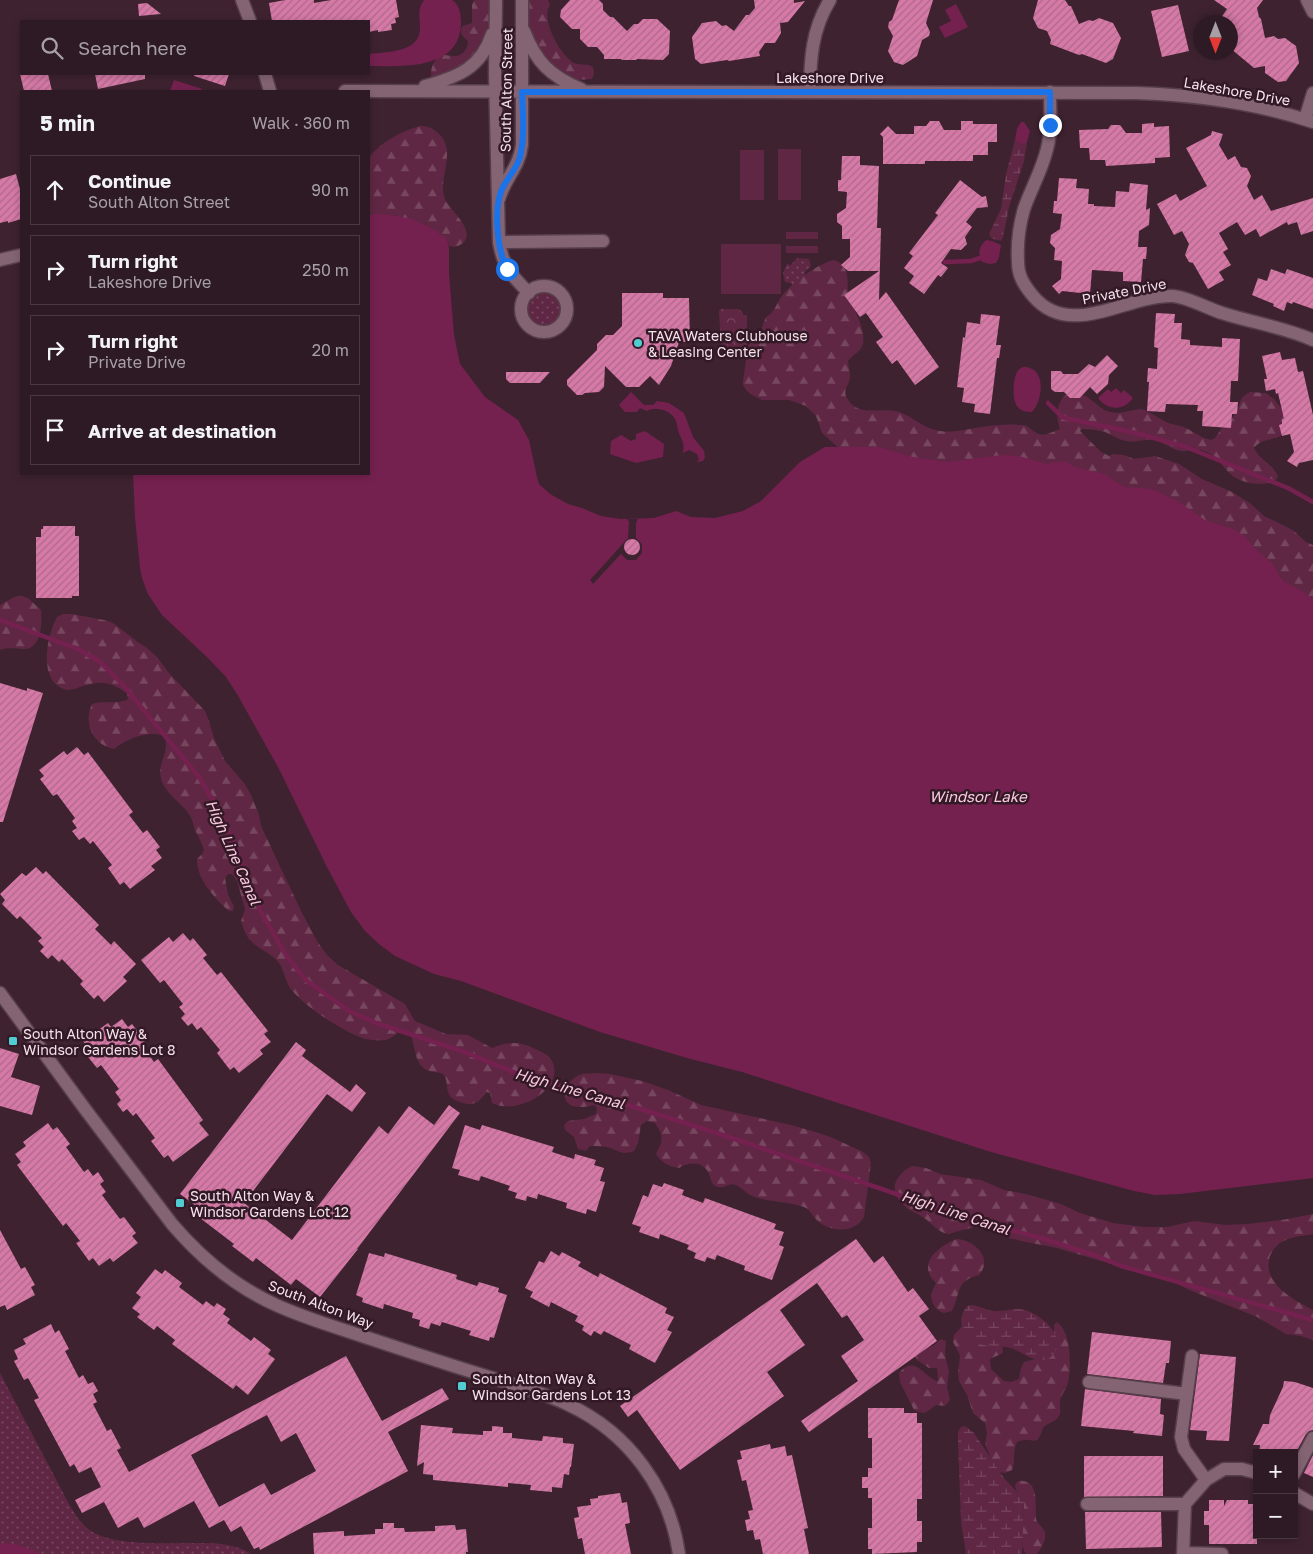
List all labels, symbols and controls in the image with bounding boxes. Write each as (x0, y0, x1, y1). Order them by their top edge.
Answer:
north arrow (1193, 15, 1238, 60)
search box (20, 20, 370, 75)
street label: South Alton Street (496, 28, 516, 152)
icon: search (38, 34, 66, 62)
text: Search here (78, 36, 187, 59)
street label: Lakeshore Drive (776, 69, 884, 86)
street label: Lakeshore Drive (1182, 73, 1292, 109)
text: 5 min (40, 110, 95, 136)
text: Walk · 360 m (252, 113, 350, 133)
route end (1039, 114, 1062, 137)
text: Continue (88, 169, 171, 192)
icon: ahead (41, 176, 69, 204)
text: 90 m (311, 180, 349, 200)
text: South Alton Street (88, 192, 230, 212)
text: Turn right (88, 249, 178, 272)
icon: right (41, 256, 69, 284)
route start (496, 258, 519, 281)
text: 250 m (302, 260, 349, 280)
text: Lakeshore Drive (88, 272, 211, 292)
street label: Private Drive (1080, 275, 1168, 307)
place label: TAVA Waters Clubhouse & Leasing Center (648, 327, 808, 360)
text: Turn right (88, 329, 178, 352)
icon: right (41, 336, 69, 364)
marker: TAVA Waters Clubhouse & Leasing Center (632, 337, 644, 349)
text: 20 m (312, 340, 349, 360)
text: Private Drive (88, 352, 186, 372)
icon: arrive (41, 416, 69, 444)
text: Arrive at destination (88, 419, 276, 442)
water label: Windsor Lake (929, 787, 1028, 805)
water label: High Line Canal (202, 797, 266, 909)
place label: South Alton Way & Windsor Gardens Lot 8 (23, 1025, 175, 1058)
marker: South Alton Way & Windsor Gardens Lot 8 (7, 1035, 19, 1047)
water label: High Line Canal (513, 1064, 628, 1114)
water label: High Line Canal (899, 1186, 1014, 1239)
place label: South Alton Way & Windsor Gardens Lot 12 (190, 1187, 349, 1220)
marker: South Alton Way & Windsor Gardens Lot 12 (174, 1197, 186, 1209)
street label: South Alton Way (266, 1276, 376, 1332)
place label: South Alton Way & Windsor Gardens Lot 13 (472, 1370, 631, 1403)
marker: South Alton Way & Windsor Gardens Lot 13 (456, 1380, 468, 1392)
map controls (1253, 1449, 1298, 1539)
button: + (1253, 1449, 1298, 1494)
button: − (1253, 1494, 1298, 1539)

